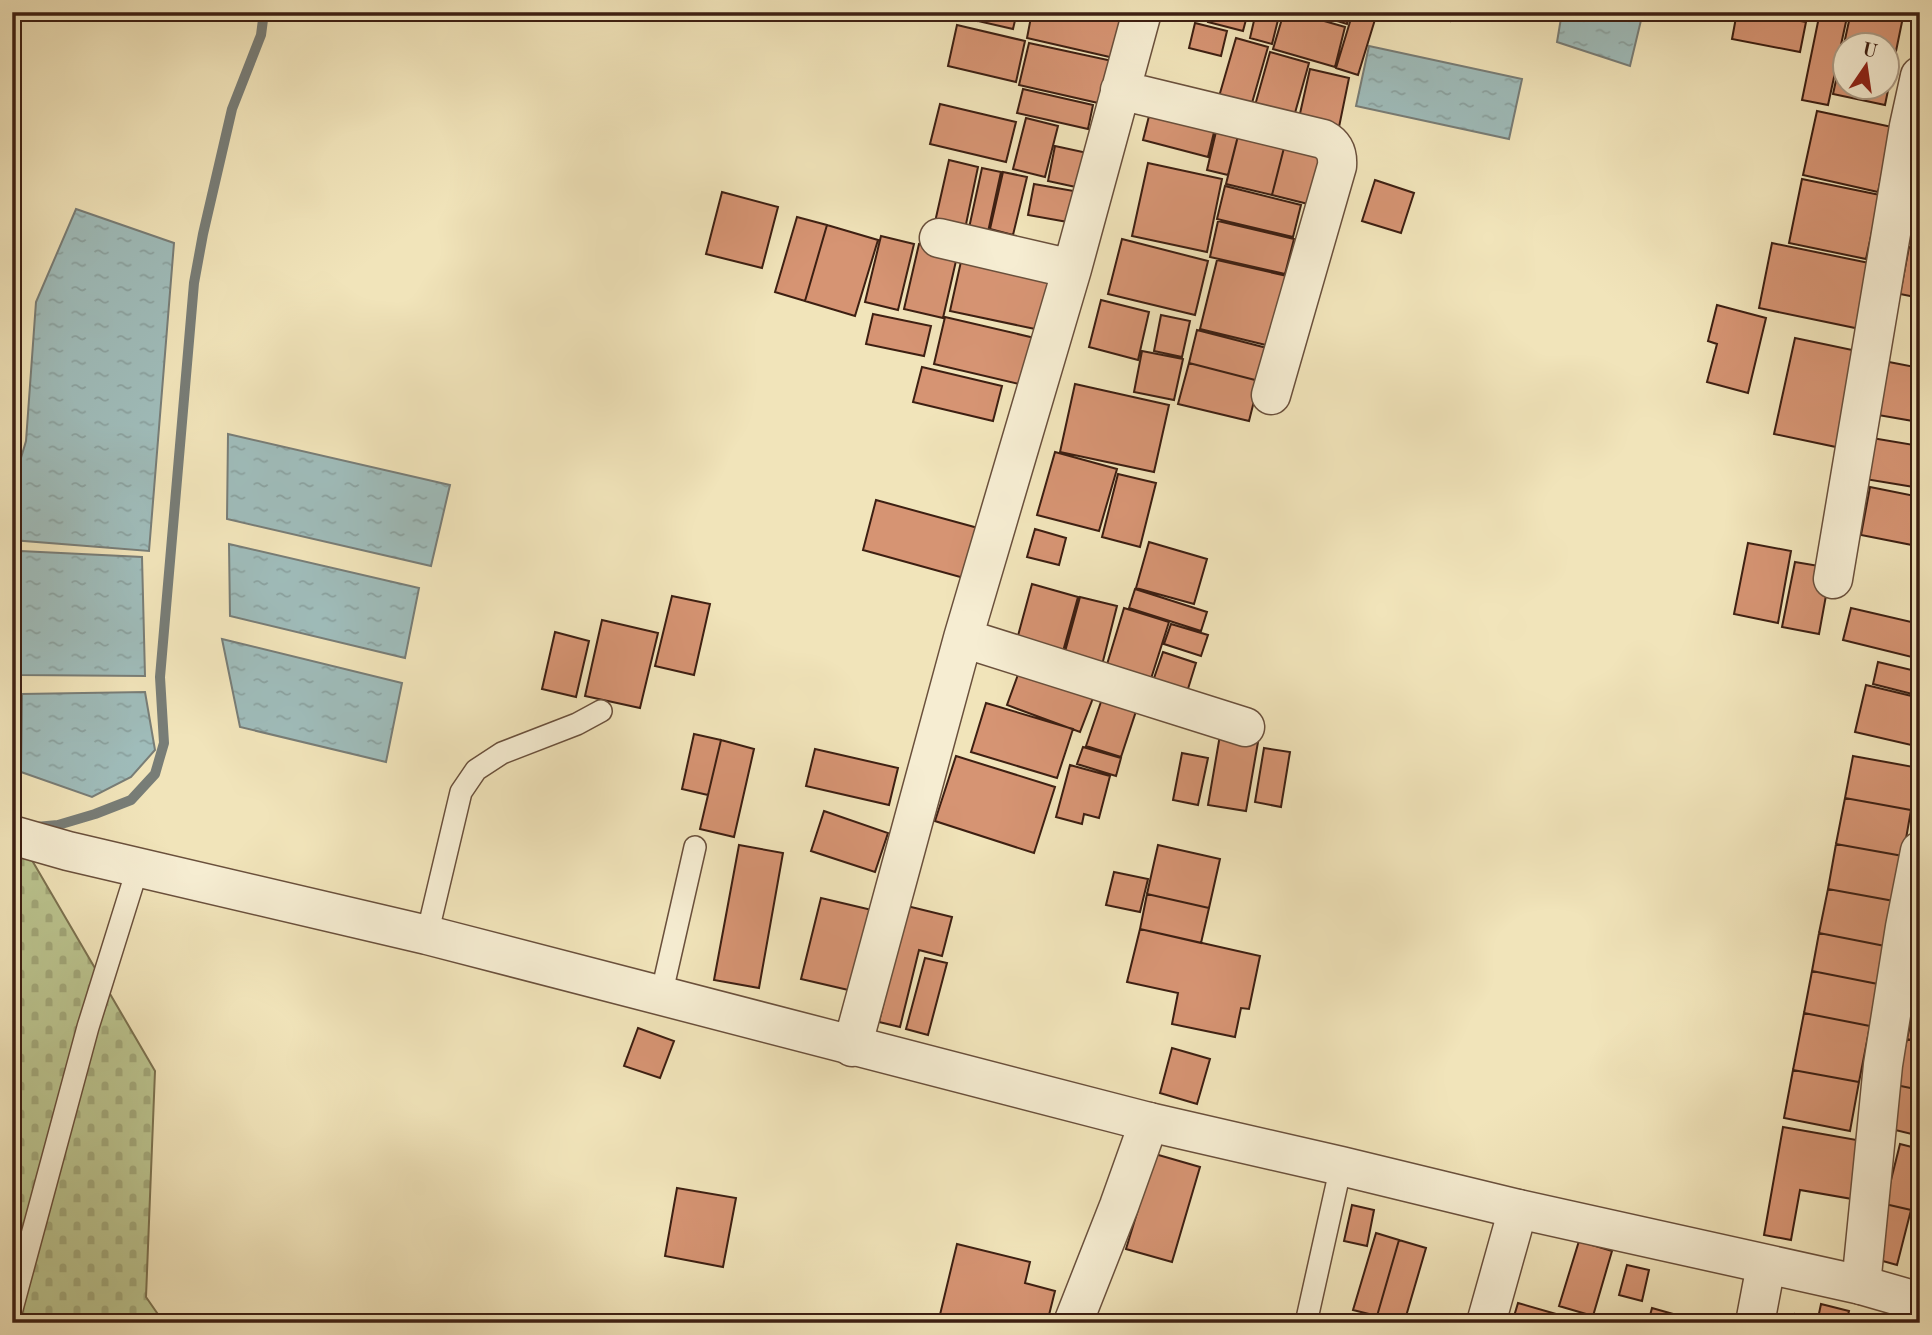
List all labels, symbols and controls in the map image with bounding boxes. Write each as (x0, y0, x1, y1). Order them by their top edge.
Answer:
north arrow (1830, 32, 1900, 102)
text: U (1860, 41, 1879, 63)

